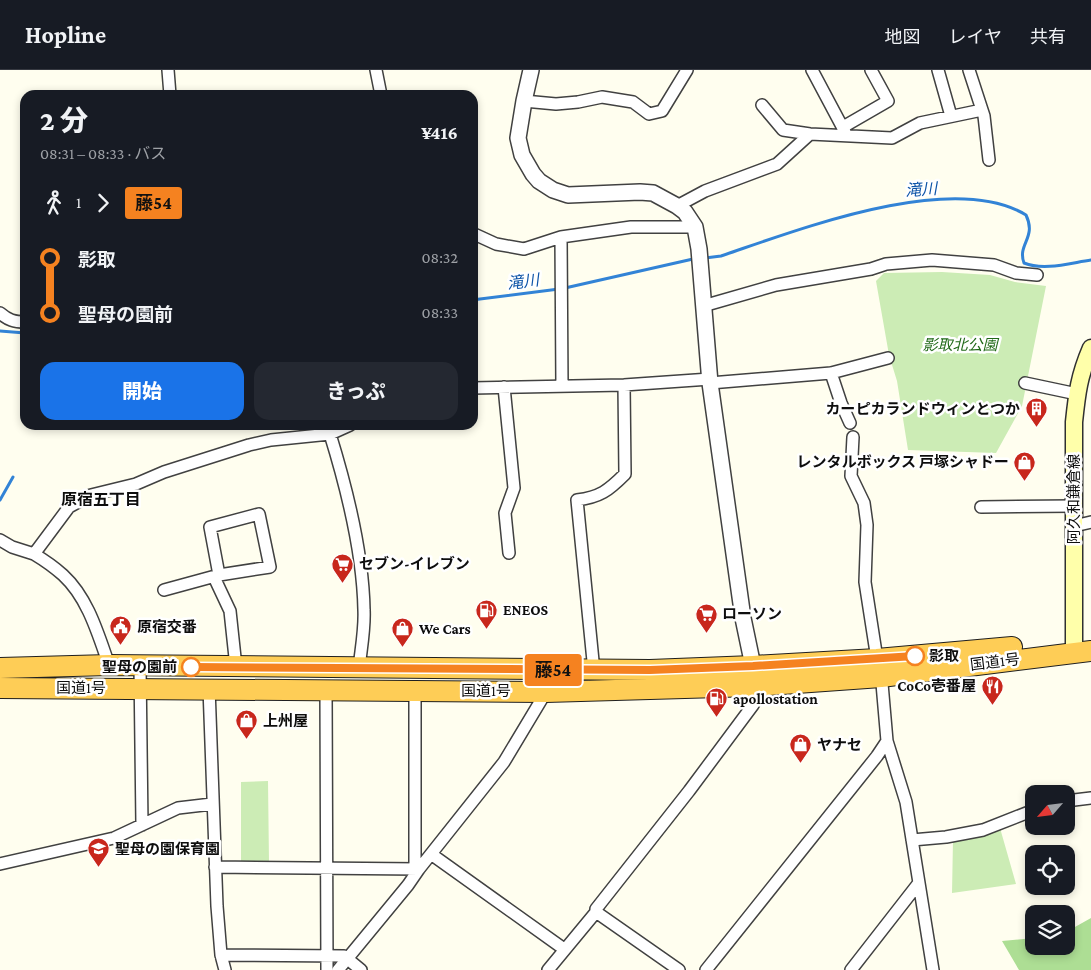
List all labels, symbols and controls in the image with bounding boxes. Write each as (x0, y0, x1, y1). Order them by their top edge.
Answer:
text: Hopline (25, 21, 106, 48)
text: 地図 (885, 27, 921, 47)
text: レイヤ (949, 27, 1002, 47)
text: 共有 (1030, 27, 1066, 47)
text: 2 分 (40, 105, 88, 136)
text: ¥416 (421, 122, 458, 143)
text: 08:31 – 08:33 · バス (40, 145, 166, 162)
water label: 滝川 (904, 180, 940, 199)
icon: walk (40, 189, 68, 217)
icon: forward (89, 189, 117, 217)
text: 藤54 (135, 193, 172, 213)
text: 1 (76, 194, 81, 211)
text: 影取 (78, 249, 116, 270)
text: 08:32 (422, 249, 458, 266)
water label: 滝川 (506, 271, 542, 292)
text: 聖母の園前 (78, 304, 173, 325)
text: 08:33 (422, 304, 458, 321)
park label: 影取北公園 (922, 337, 999, 353)
button: 開始 (40, 362, 244, 420)
button: きっぷ (254, 362, 458, 420)
building icon: カーピカランドウィンとつか (1024, 397, 1048, 428)
place label: カーピカランドウィンとつか (826, 401, 1020, 417)
shop icon: レンタルボックス 戸塚シャドー (1013, 450, 1037, 481)
place label: レンタルボックス 戸塚シャドー (797, 454, 1009, 470)
street label: 阿久和鎌倉線 (1065, 454, 1082, 544)
district label: 原宿五丁目 (61, 491, 141, 508)
supermarket icon: セブン-イレブン (331, 552, 355, 583)
place label: セブン-イレブン (359, 555, 470, 572)
fuel station icon: ENEOS (475, 598, 499, 629)
place label: ENEOS (503, 602, 549, 618)
supermarket icon: ローソン (694, 602, 718, 633)
place label: ローソン (722, 606, 782, 622)
public building icon: 原宿交番 (109, 615, 133, 646)
shop icon: We Cars (391, 617, 415, 648)
place label: 原宿交番 (137, 619, 197, 635)
place label: We Cars (418, 621, 471, 637)
marker: 影取 (905, 646, 925, 666)
place label: 影取 (929, 648, 959, 664)
street label: 国道1号 (969, 651, 1021, 673)
line badge: 藤54 (524, 654, 582, 686)
marker: 聖母の園前 (181, 657, 201, 677)
place label: 聖母の園前 (102, 658, 177, 675)
text: 藤54 (535, 660, 571, 680)
restaurant icon: CoCo壱番屋 (980, 674, 1004, 705)
place label: CoCo壱番屋 (897, 678, 976, 694)
street label: 国道1号 (56, 680, 106, 696)
street label: 国道1号 (461, 683, 511, 699)
fuel station icon: apollostation (705, 687, 729, 718)
place label: apollostation (733, 691, 818, 707)
shop icon: 上州屋 (235, 709, 259, 740)
place label: 上州屋 (263, 712, 308, 729)
shop icon: ヤナセ (789, 733, 813, 764)
place label: ヤナセ (817, 737, 862, 753)
north arrow (1025, 785, 1075, 835)
map controls (1025, 785, 1075, 955)
school or university icon: 聖母の園保育園 (87, 837, 111, 868)
place label: 聖母の園保育園 (115, 841, 220, 857)
button: locate (1025, 845, 1075, 895)
button: layers (1025, 905, 1075, 955)

